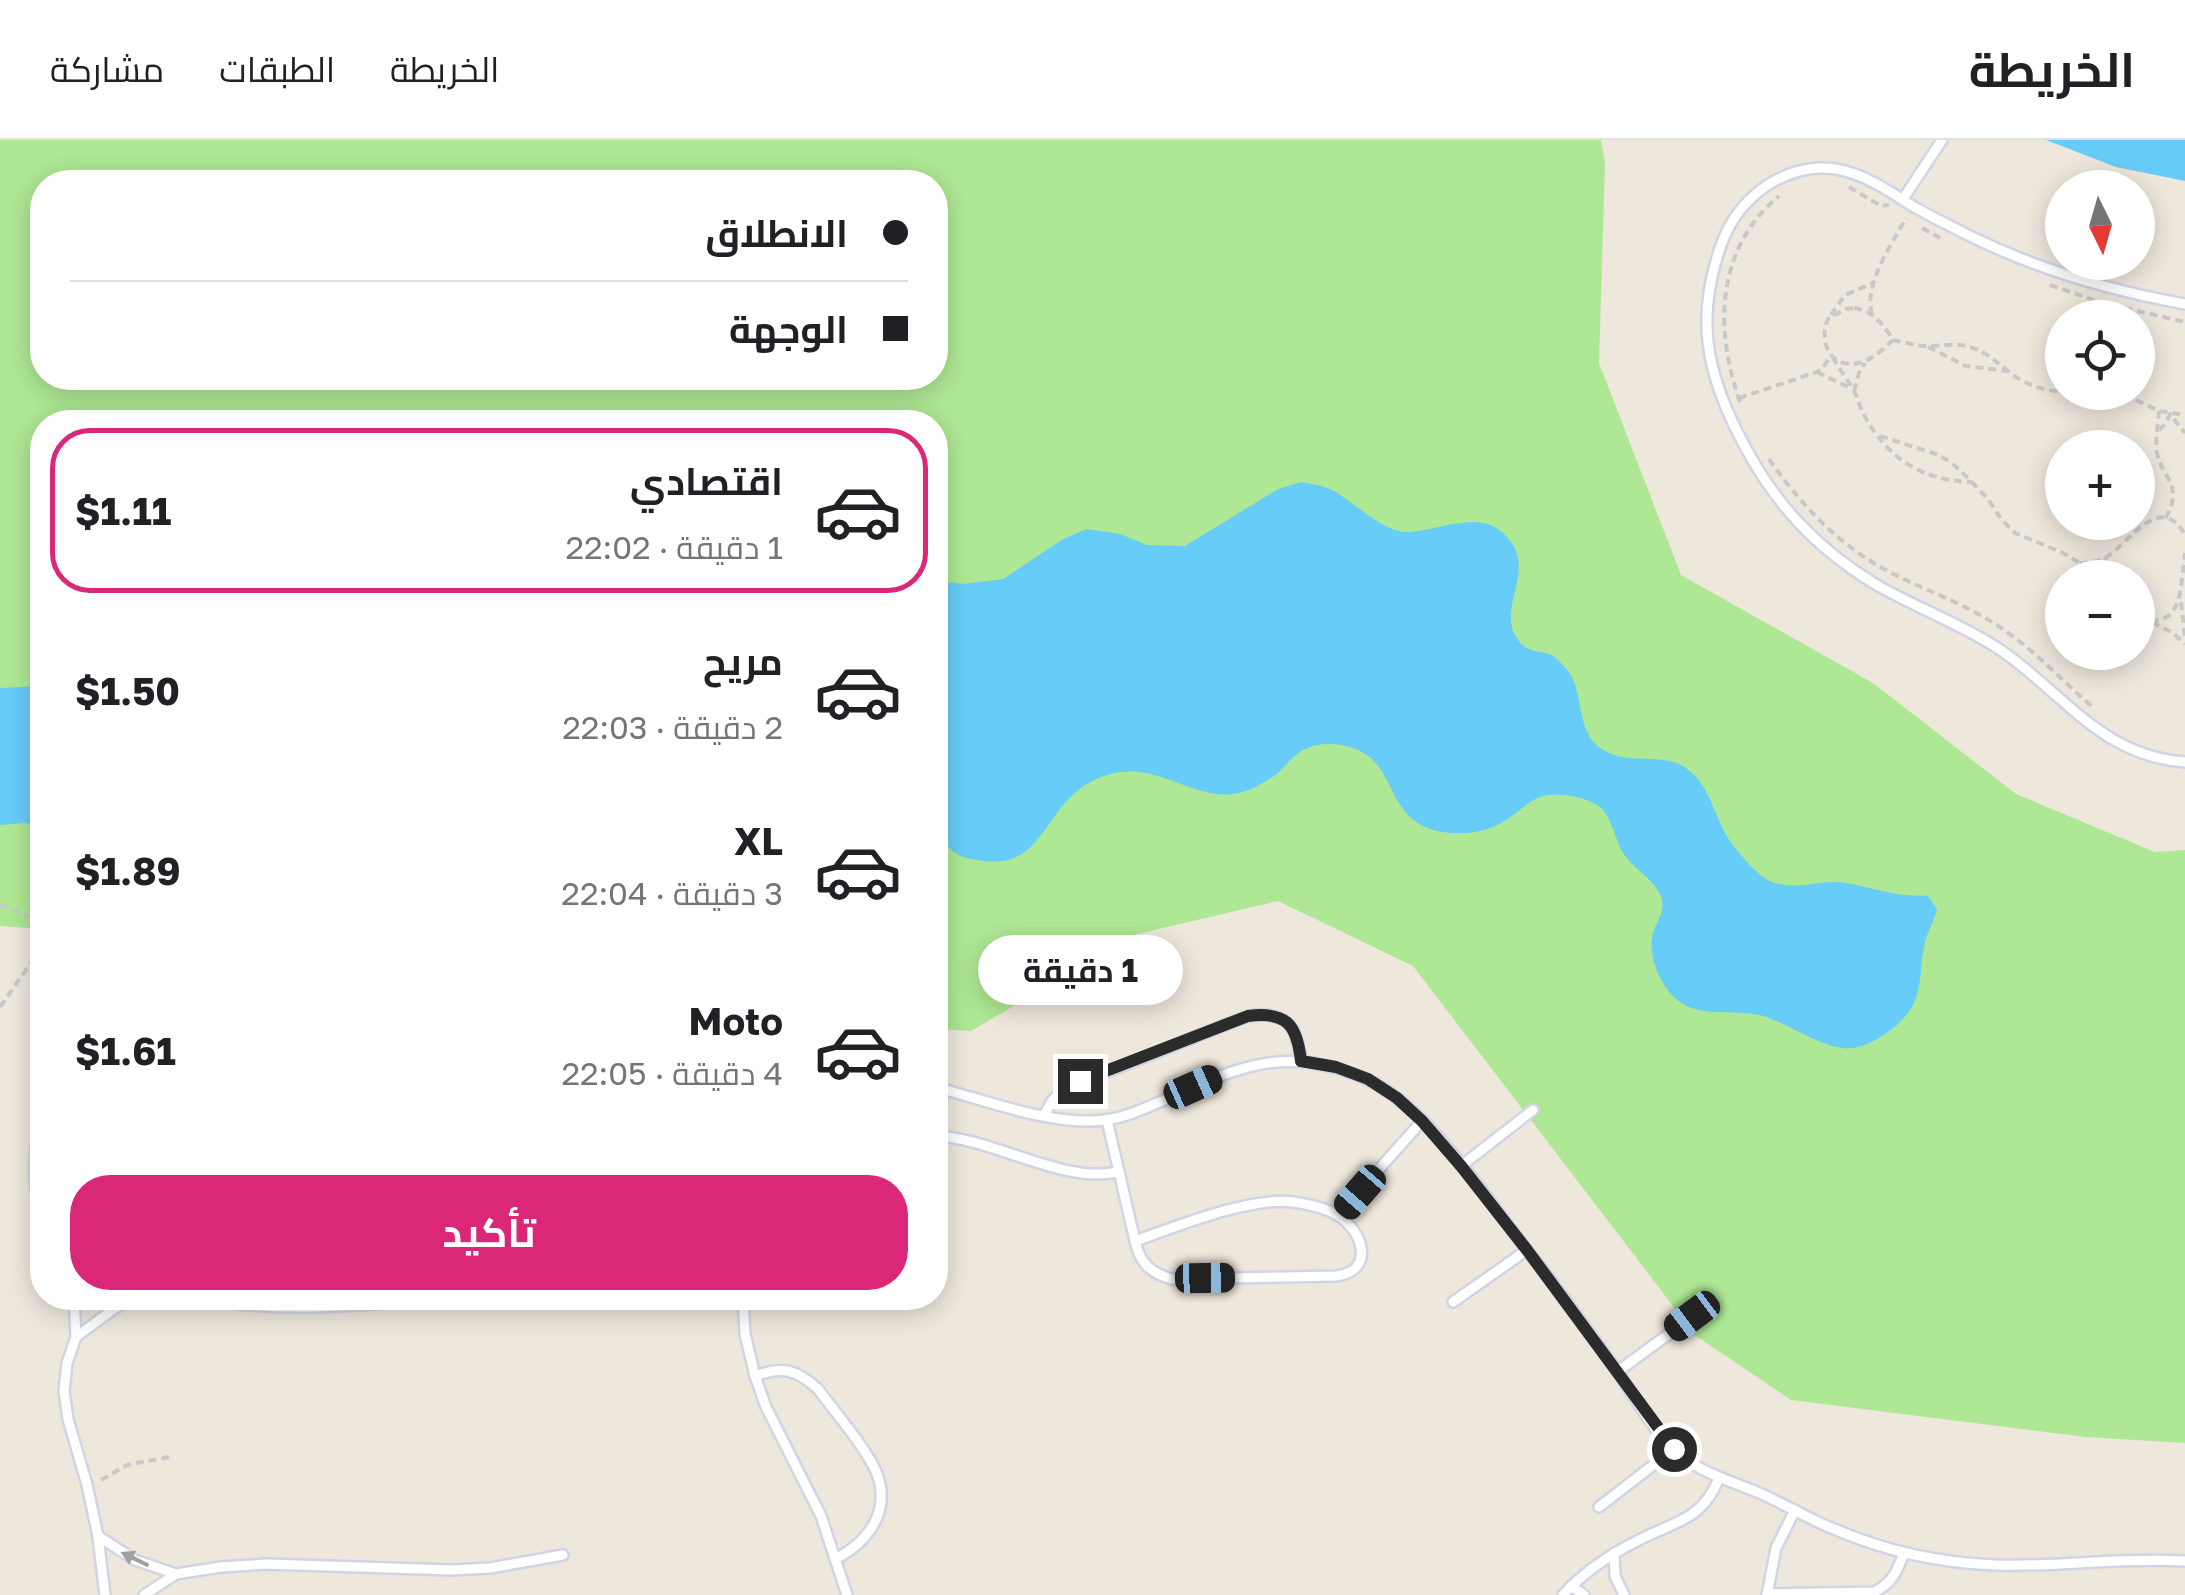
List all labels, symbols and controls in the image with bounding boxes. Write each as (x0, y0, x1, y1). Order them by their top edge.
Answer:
text: الخريطة (1969, 40, 2135, 98)
text: مشاركة (50, 48, 164, 90)
text: الطبقات (219, 48, 335, 90)
text: الخريطة (390, 48, 499, 90)
north arrow (2045, 170, 2155, 280)
map controls (2045, 170, 2155, 670)
text: الانطلاق (705, 210, 848, 255)
button: locate (2045, 300, 2155, 410)
text: الوجهة (729, 306, 848, 351)
button: + (2045, 430, 2155, 540)
text: اقتصادي (630, 458, 783, 503)
icon: car (813, 466, 903, 556)
text: $1.11 (75, 488, 171, 533)
text: 1 دقيقة · 22:02 (566, 528, 783, 566)
button: − (2045, 560, 2155, 670)
text: مريح (703, 638, 783, 683)
icon: car (813, 646, 903, 736)
text: $1.50 (75, 668, 180, 713)
text: 2 دقيقة · 22:03 (562, 708, 783, 746)
text: XL (734, 818, 783, 863)
icon: car (813, 826, 903, 916)
text: $1.89 (75, 848, 181, 893)
text: 3 دقيقة · 22:04 (561, 874, 783, 912)
callout: 1 دقيقة (978, 936, 1182, 1006)
text: 1 دقيقة (1023, 951, 1138, 989)
text: Moto (689, 998, 783, 1043)
icon: car (813, 1006, 903, 1096)
text: $1.61 (75, 1028, 176, 1073)
text: 4 دقيقة · 22:05 (562, 1054, 783, 1092)
route end (1058, 1059, 1103, 1104)
car (1159, 1061, 1227, 1113)
car (1329, 1160, 1391, 1224)
button: تأكيد (70, 1175, 908, 1290)
car (1175, 1262, 1235, 1294)
car (1659, 1286, 1725, 1346)
route start (1652, 1427, 1697, 1472)
one-way arrow (120, 1551, 149, 1568)

